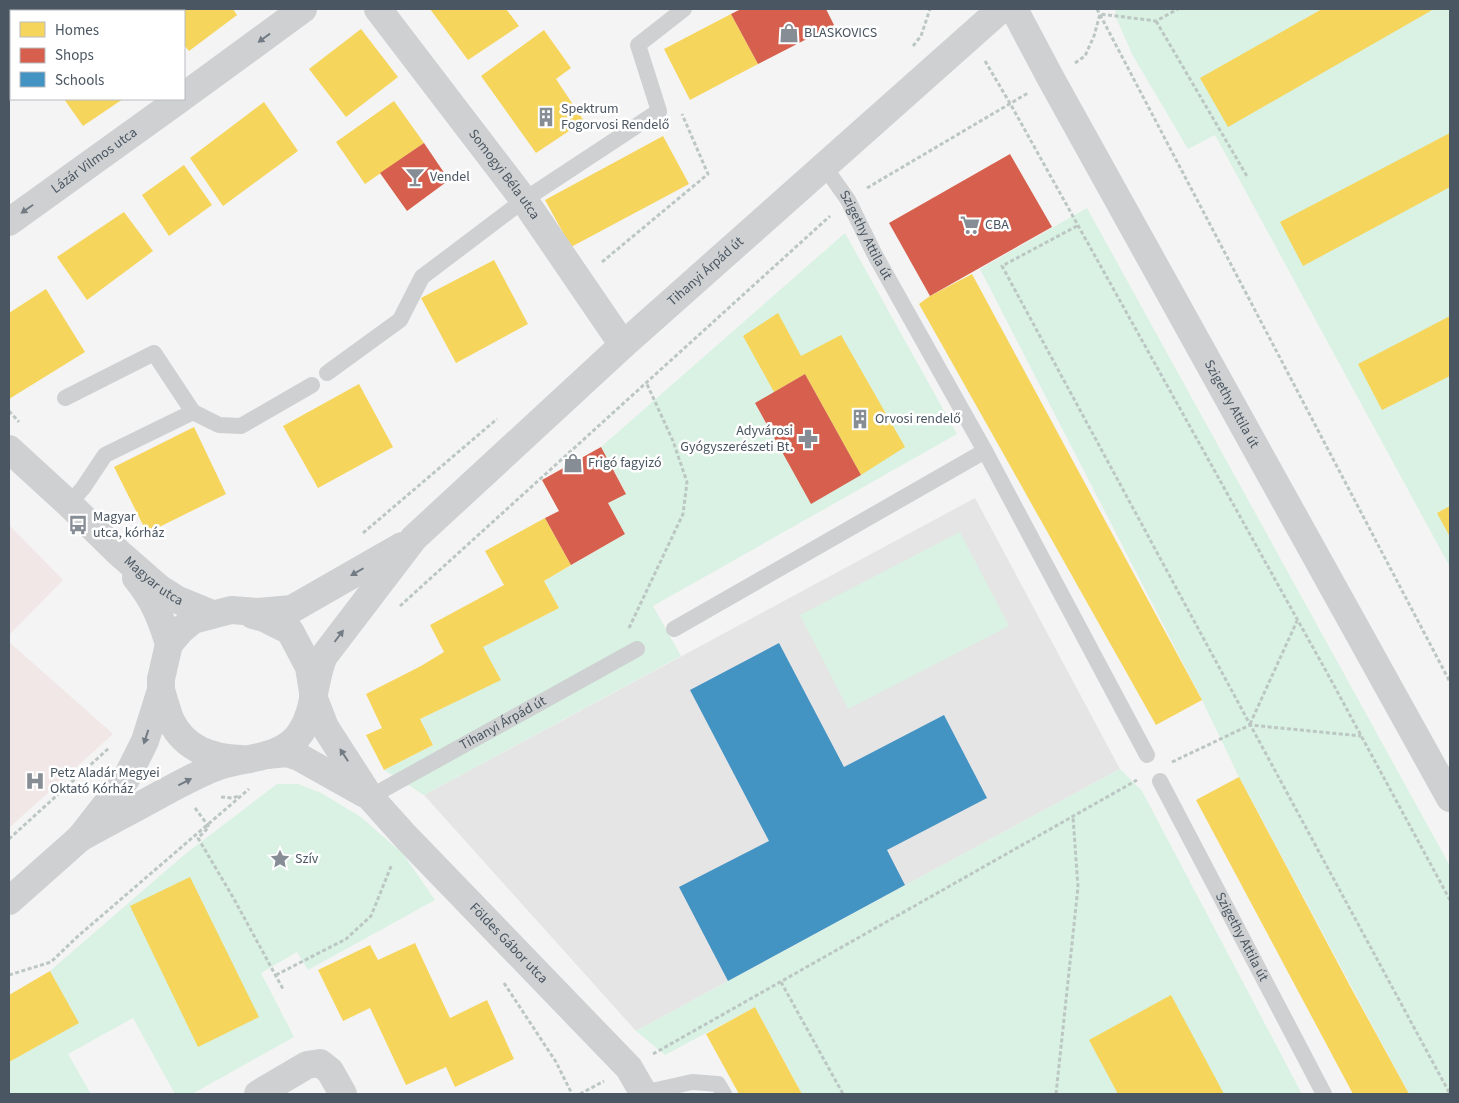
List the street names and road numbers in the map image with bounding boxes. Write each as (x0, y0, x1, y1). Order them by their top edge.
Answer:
street label: Lázár Vilmos utca (47, 123, 141, 199)
street label: Somogyi Béla utca (463, 125, 545, 224)
street label: Szigethy Attila út (834, 186, 897, 284)
street label: Tihanyi Árpád út (663, 232, 748, 311)
street label: Szigethy Attila út (1199, 356, 1264, 452)
street label: Magyar utca (119, 551, 186, 611)
street label: Tihanyi Árpád út (456, 691, 550, 755)
street label: Szigethy Attila út (1210, 889, 1273, 985)
street label: Földes Gábor utca (465, 898, 552, 988)

